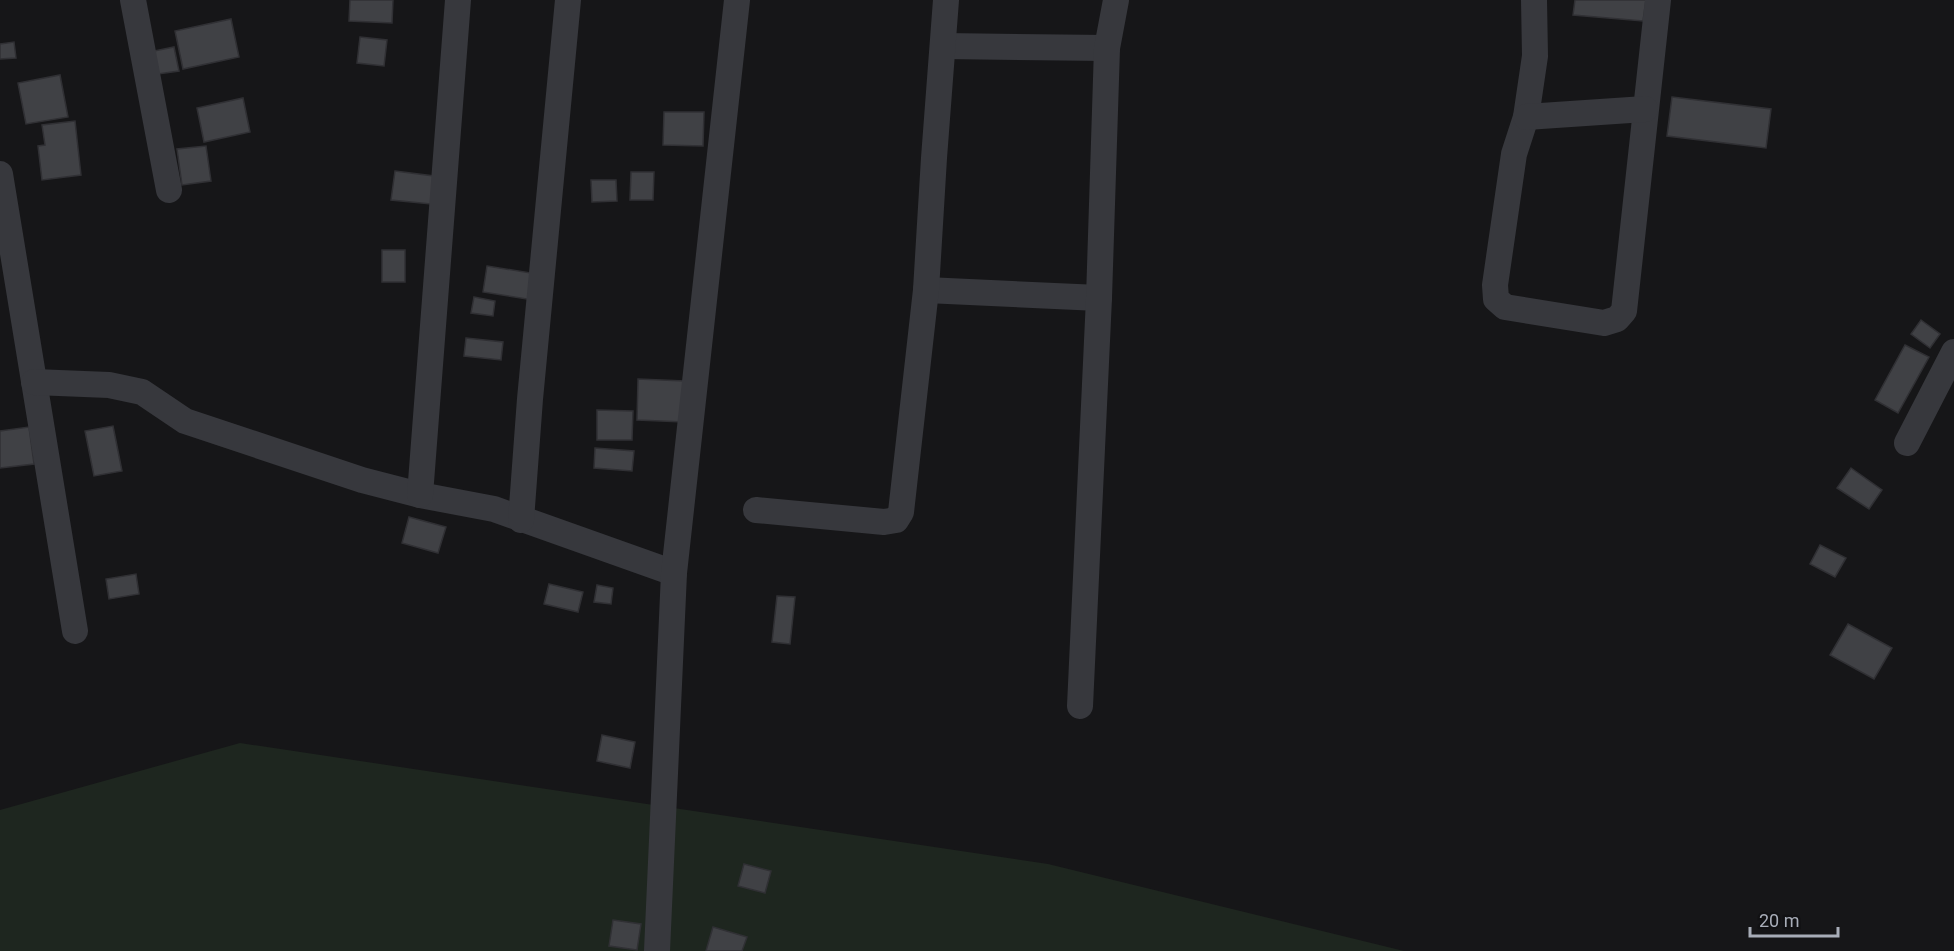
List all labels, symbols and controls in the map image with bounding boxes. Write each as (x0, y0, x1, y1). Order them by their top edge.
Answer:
scale bar (1750, 900, 1838, 938)
text: 20 m (1759, 910, 1799, 931)

